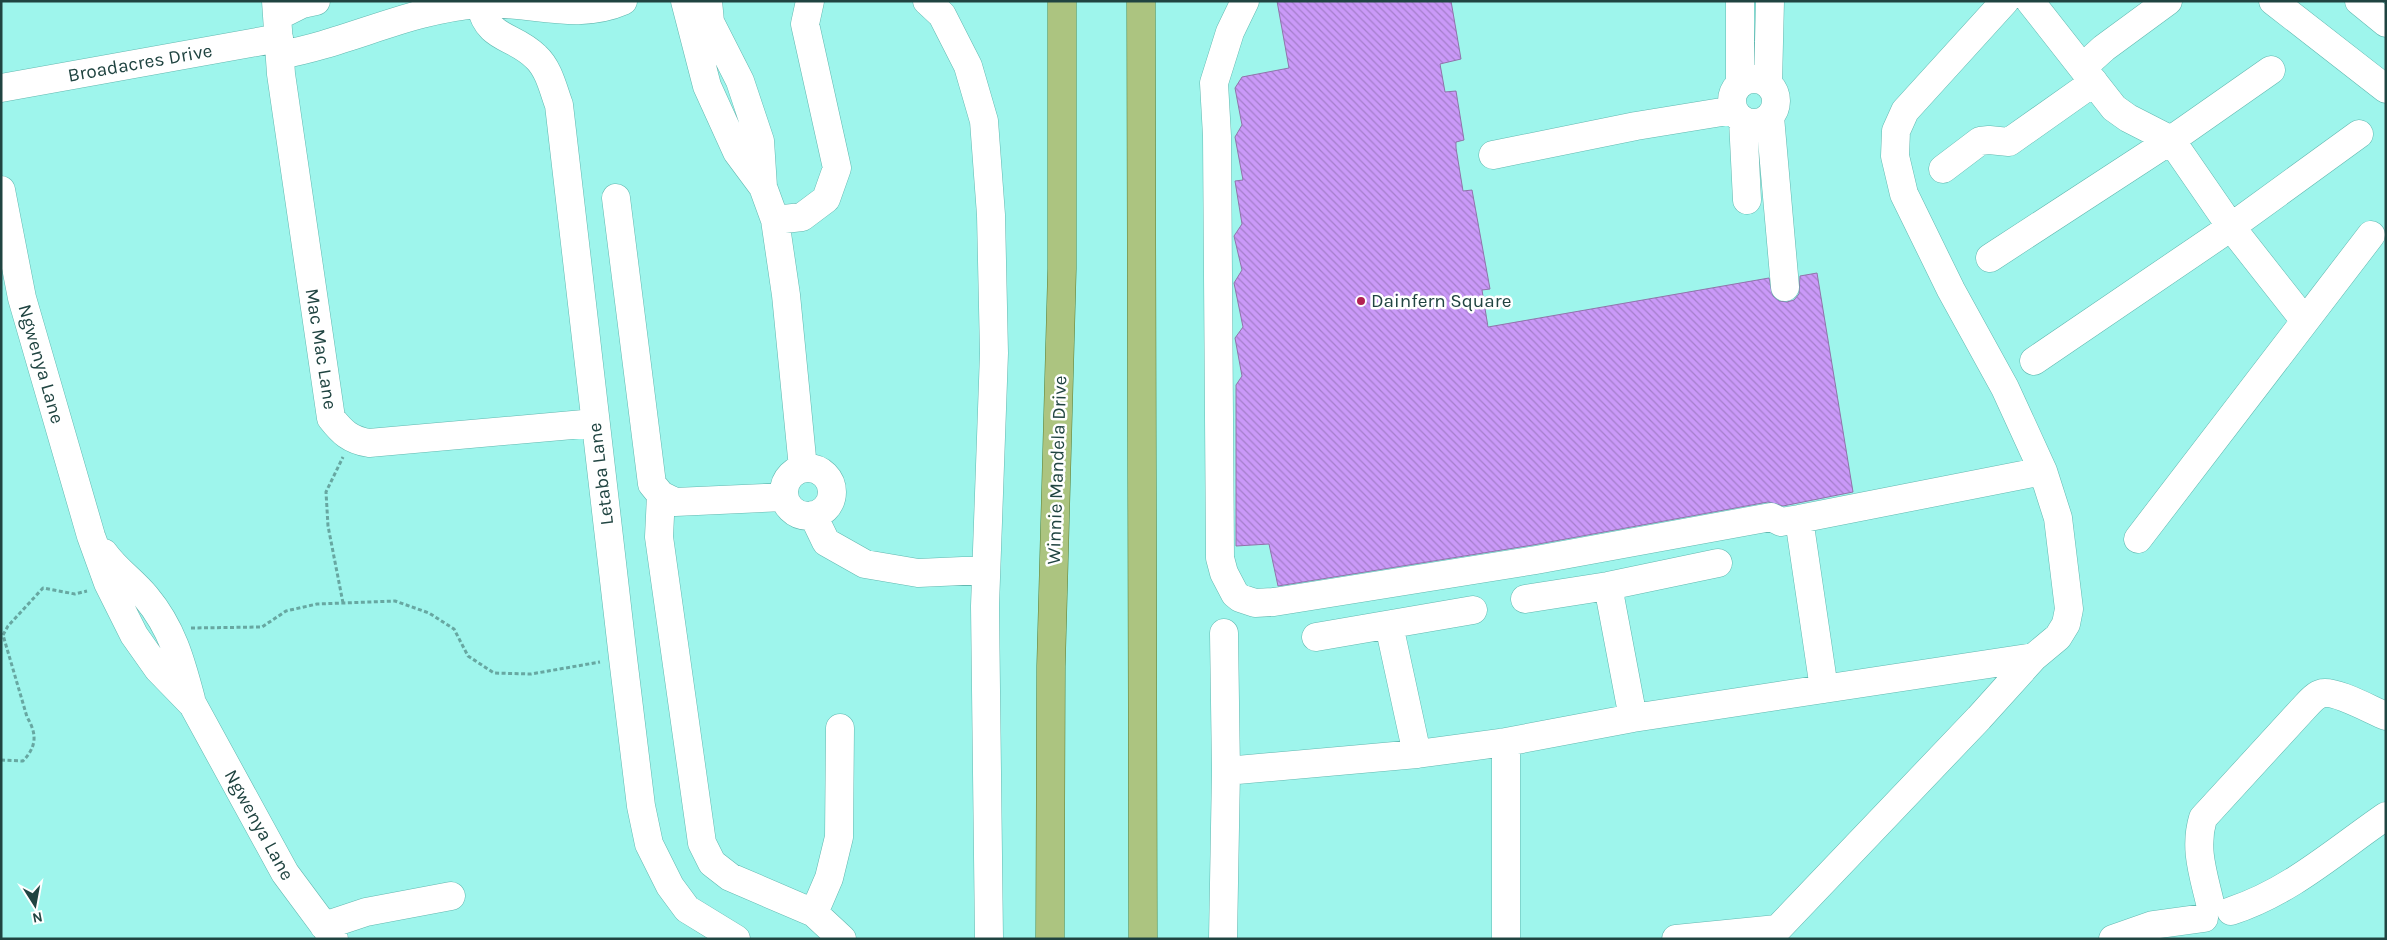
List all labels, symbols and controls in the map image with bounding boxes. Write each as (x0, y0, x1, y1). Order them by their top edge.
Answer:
street label: Broadacres Drive (66, 39, 214, 87)
street label: Mac Mac Lane (301, 287, 341, 411)
place label: Dainfern Square (1371, 290, 1511, 312)
marker: Dainfern Square (1355, 295, 1367, 307)
street label: Ngwenya Lane (13, 302, 69, 426)
street label: Winnie Mandela Drive (1043, 375, 1071, 565)
street label: Letaba Lane (584, 422, 618, 526)
street label: Ngwenya Lane (220, 766, 298, 884)
north arrow (10, 880, 60, 930)
text: N (31, 908, 44, 927)

